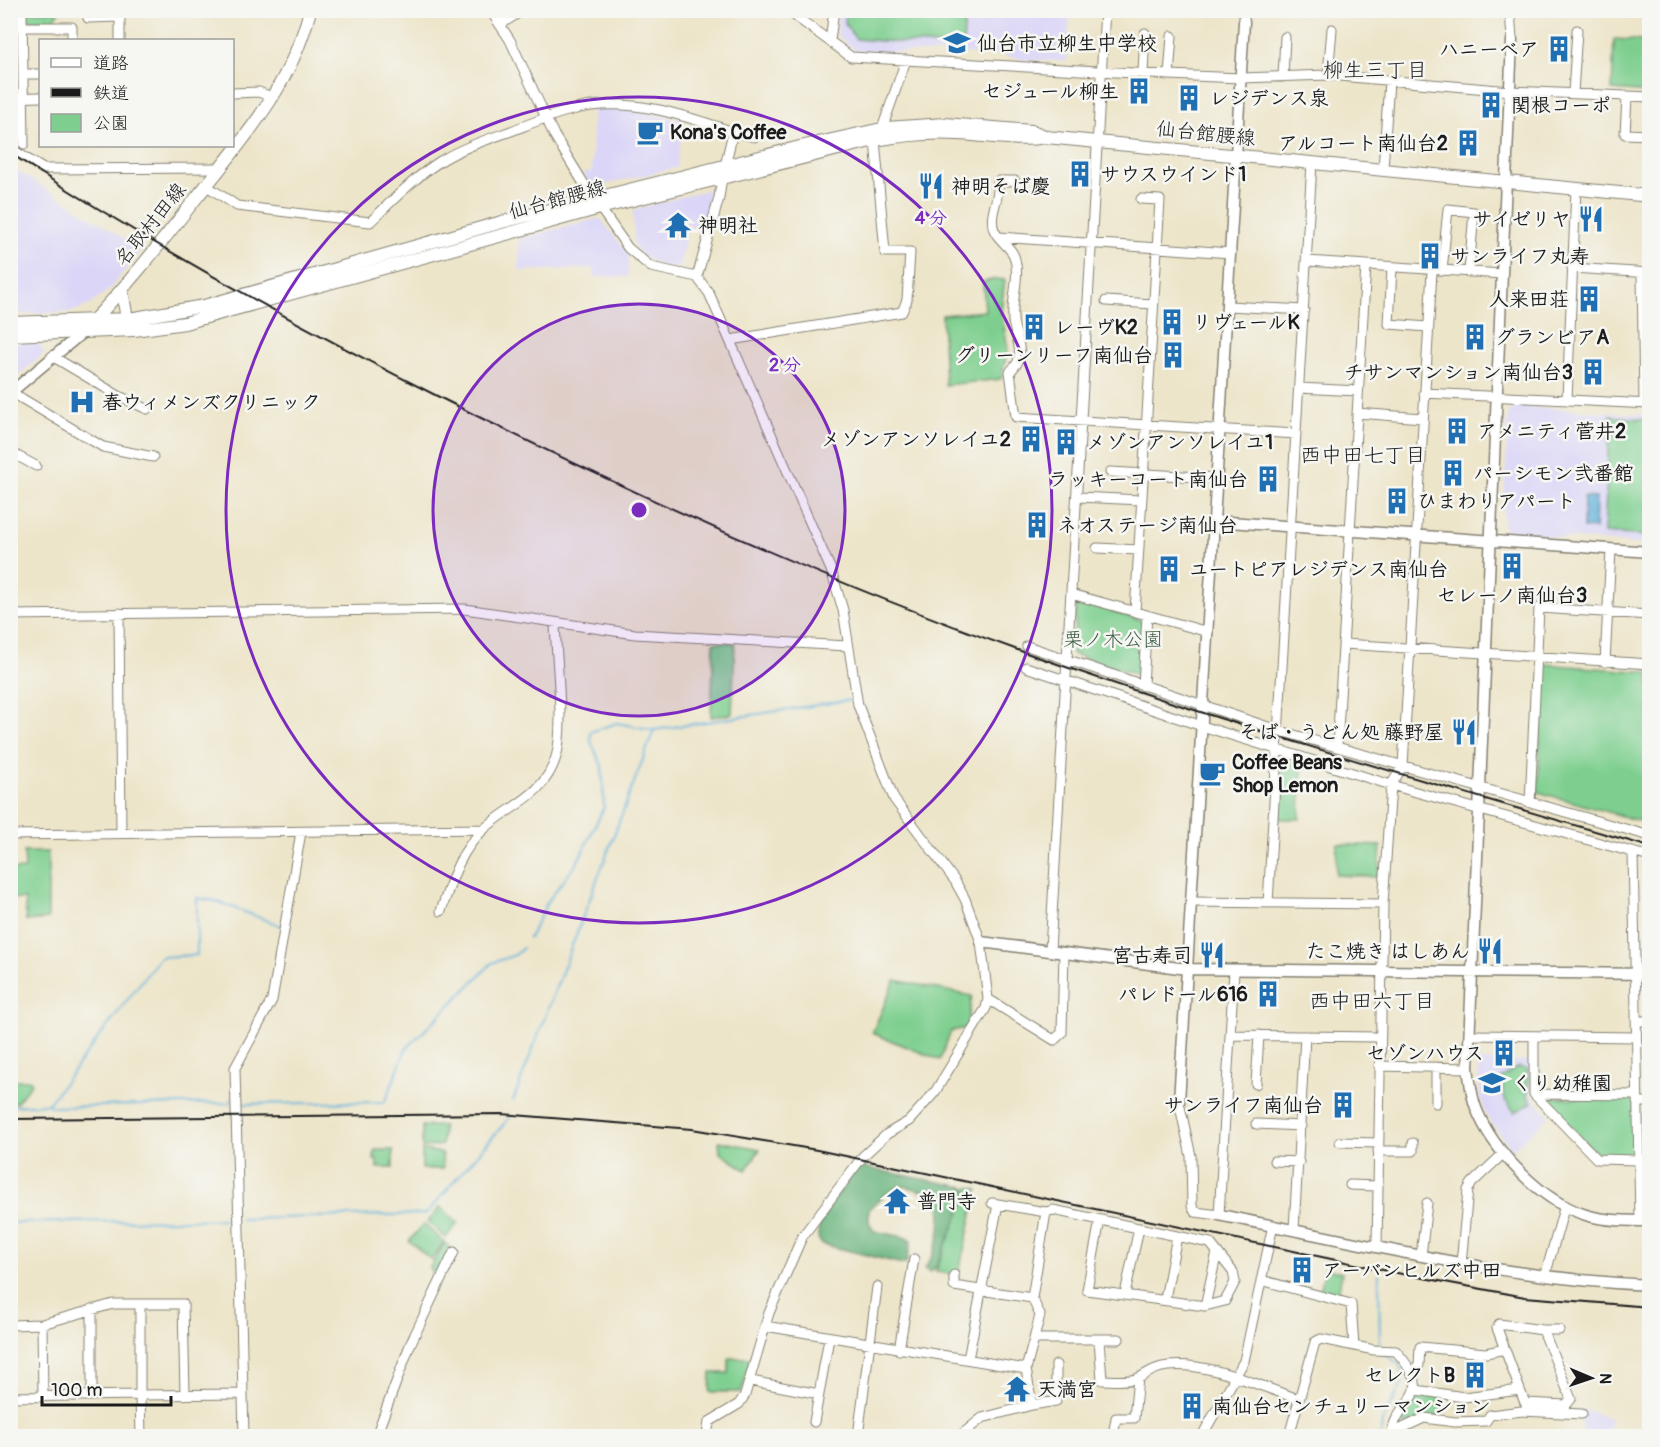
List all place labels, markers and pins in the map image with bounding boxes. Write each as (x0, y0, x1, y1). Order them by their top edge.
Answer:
school or university icon: 仙台市立柳生中学校 (942, 28, 972, 58)
place label: 仙台市立柳生中学校 (977, 31, 1157, 56)
building icon: ハニーベア (1544, 34, 1574, 64)
place label: ハニーベア (1439, 37, 1539, 62)
building icon: セジュール柳生 (1124, 76, 1154, 106)
place label: セジュール柳生 (982, 79, 1119, 104)
building icon: レジデンス泉 (1174, 83, 1204, 113)
place label: レジデンス泉 (1209, 86, 1329, 111)
building icon: 関根コーポ (1476, 90, 1506, 120)
place label: 関根コーポ (1511, 93, 1611, 118)
cafe icon: Kona's Coffee (635, 117, 665, 147)
place label: Kona's Coffee (670, 120, 787, 145)
building icon: アルコート南仙台2 (1453, 128, 1483, 158)
place label: アルコート南仙台2 (1278, 131, 1448, 156)
building icon: サウスウインド1 (1065, 159, 1095, 189)
place label: サウスウインド1 (1100, 162, 1246, 187)
restaurant icon: 神明そば慶 (916, 171, 946, 201)
place label: 神明そば慶 (951, 174, 1051, 199)
restaurant icon: サイゼリヤ (1576, 204, 1606, 234)
place label: サイゼリヤ (1472, 207, 1571, 232)
temple icon: 神明社 (663, 210, 693, 240)
place label: 神明社 (698, 213, 758, 238)
building icon: サンライフ丸寿 (1415, 241, 1445, 271)
place label: サンライフ丸寿 (1450, 244, 1590, 269)
building icon: 人来田荘 (1574, 284, 1604, 314)
place label: 人来田荘 (1489, 287, 1569, 312)
building icon: リヴェールK (1157, 307, 1187, 337)
place label: リヴェールK (1192, 310, 1300, 335)
building icon: レーヴK2 (1019, 312, 1049, 342)
place label: レーヴK2 (1054, 315, 1138, 340)
building icon: グランビアA (1460, 322, 1490, 352)
place label: グランビアA (1495, 325, 1609, 350)
building icon: グリーンリーフ南仙台 (1158, 340, 1188, 370)
place label: グリーンリーフ南仙台 (955, 343, 1153, 368)
building icon: チサンマンション南仙台3 (1578, 357, 1608, 387)
place label: チサンマンション南仙台3 (1343, 360, 1573, 385)
hospital icon: 春ウィメンズクリニック (67, 387, 97, 417)
place label: 春ウィメンズクリニック (102, 390, 321, 415)
building icon: アメニティ菅井2 (1442, 416, 1472, 446)
place label: アメニティ菅井2 (1477, 419, 1626, 444)
building icon: メゾンアンソレイユ2 (1016, 424, 1046, 454)
place label: メゾンアンソレイユ2 (821, 427, 1011, 452)
building icon: メゾンアンソレイユ1 (1051, 427, 1081, 457)
place label: メゾンアンソレイユ1 (1086, 430, 1273, 455)
building icon: パーシモン弐番館 (1438, 458, 1468, 488)
place label: パーシモン弐番館 (1473, 461, 1633, 486)
building icon: ラッキーコート南仙台 (1253, 464, 1283, 494)
place label: ラッキーコート南仙台 (1048, 467, 1248, 492)
building icon: ひまわりアパート (1382, 486, 1412, 516)
place label: ひまわりアパート (1417, 489, 1576, 514)
centre of rings (629, 500, 649, 520)
building icon: ネオステージ南仙台 (1022, 510, 1052, 540)
place label: ネオステージ南仙台 (1057, 513, 1237, 538)
building icon: セレーノ南仙台3 (1497, 551, 1527, 581)
building icon: ユートピアレジデンス南仙台 (1154, 554, 1184, 584)
place label: ユートピアレジデンス南仙台 (1189, 557, 1448, 582)
place label: セレーノ南仙台3 (1437, 583, 1587, 608)
restaurant icon: そば・うどん処 藤野屋 (1449, 717, 1479, 747)
place label: そば・うどん処 藤野屋 (1239, 720, 1444, 745)
place label: Coffee Beans Shop Lemon (1232, 750, 1342, 798)
cafe icon: Coffee Beans Shop Lemon (1197, 758, 1227, 788)
restaurant icon: たこ焼き はしあん (1475, 936, 1505, 966)
place label: たこ焼き はしあん (1306, 939, 1470, 964)
restaurant icon: 宮古寿司 (1197, 940, 1227, 970)
place label: 宮古寿司 (1112, 943, 1192, 968)
building icon: パレドール616 (1253, 979, 1283, 1009)
place label: パレドール616 (1118, 982, 1248, 1007)
building icon: セゾンハウス (1489, 1038, 1519, 1068)
place label: セゾンハウス (1366, 1041, 1484, 1066)
school or university icon: くり幼稚園 (1477, 1068, 1507, 1098)
place label: くり幼稚園 (1512, 1071, 1612, 1096)
building icon: サンライフ南仙台 (1328, 1090, 1358, 1120)
place label: サンライフ南仙台 (1163, 1093, 1323, 1118)
temple icon: 普門寺 (882, 1186, 912, 1216)
place label: 普門寺 (917, 1189, 977, 1214)
building icon: アーバンヒルズ中田 (1287, 1255, 1317, 1285)
place label: アーバンヒルズ中田 (1322, 1258, 1502, 1283)
building icon: セレクトB (1460, 1360, 1490, 1390)
place label: セレクトB (1364, 1363, 1455, 1388)
temple icon: 天満宮 (1002, 1374, 1032, 1404)
place label: 天満宮 (1037, 1377, 1097, 1402)
building icon: 南仙台センチュリーマンション (1177, 1391, 1207, 1421)
place label: 南仙台センチュリーマンション (1212, 1394, 1491, 1419)

